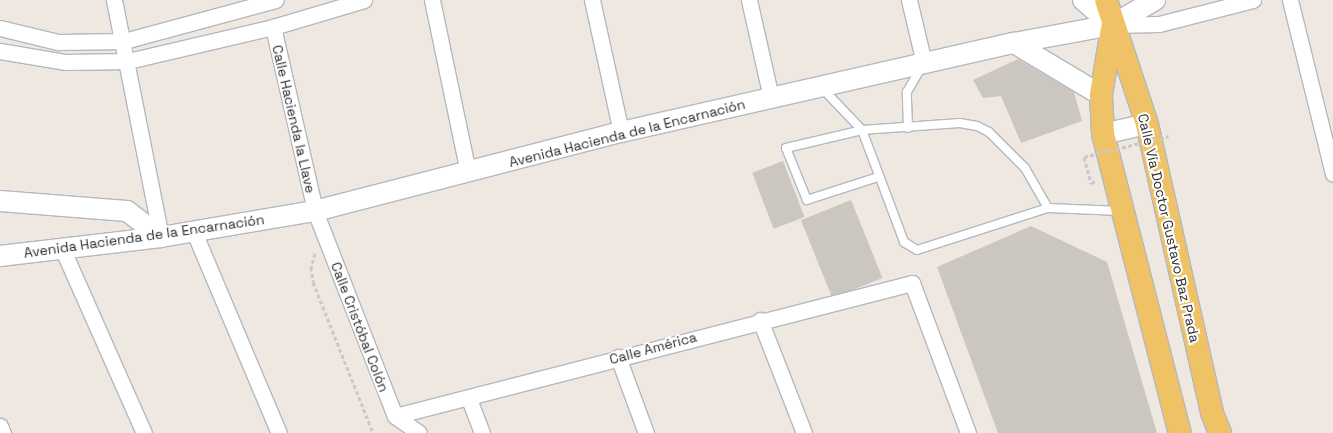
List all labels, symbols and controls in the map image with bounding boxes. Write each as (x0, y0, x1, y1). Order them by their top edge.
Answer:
street label: Calle Hacienda la Llave (269, 43, 319, 195)
street label: Avenida Hacienda de la Encarnación (507, 95, 747, 171)
street label: Calle Vía Doctor Gustavo Baz Prada (1134, 112, 1204, 344)
street label: Avenida Hacienda de la Encarnación (23, 211, 265, 261)
street label: Calle Cristóbal Colón (327, 260, 393, 394)
street label: Calle América (607, 328, 699, 368)

